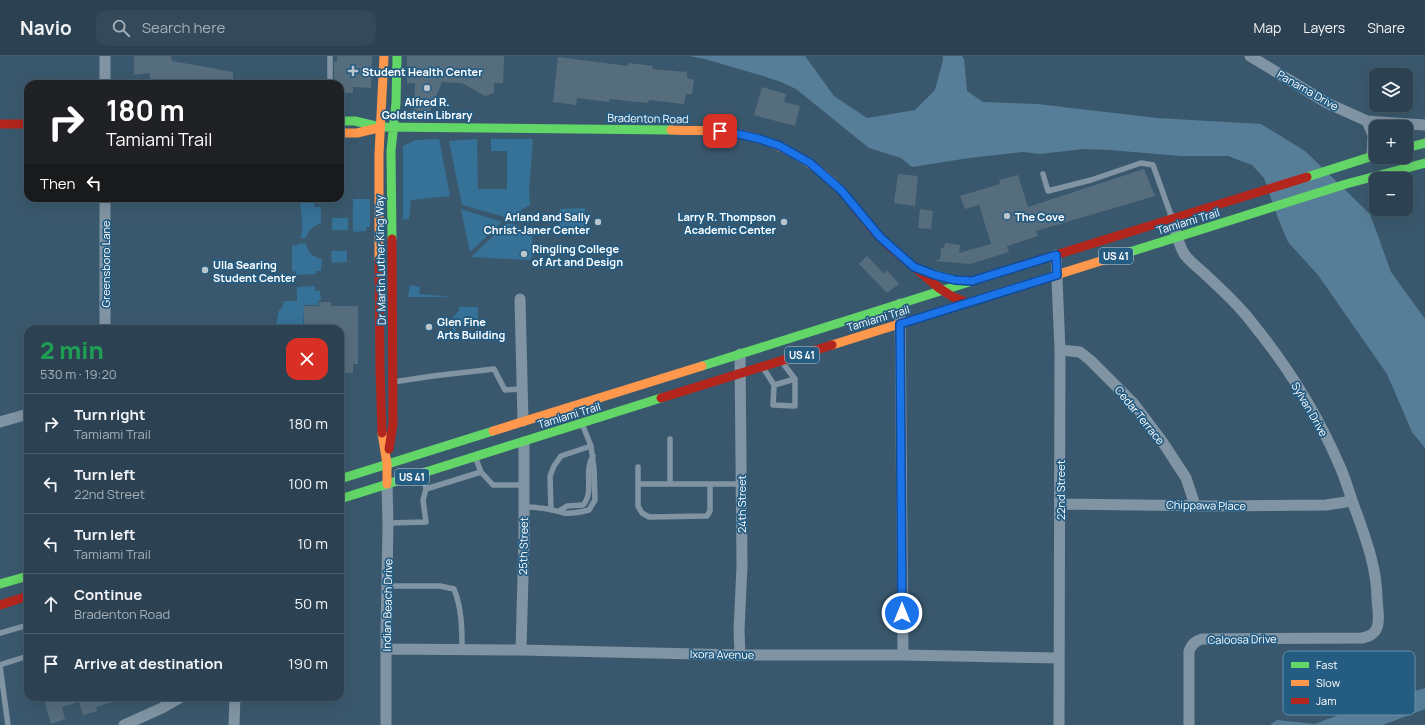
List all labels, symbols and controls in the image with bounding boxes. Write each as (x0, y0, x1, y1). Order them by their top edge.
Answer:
search box (96, 10, 376, 46)
text: Navio (20, 15, 72, 41)
icon: search (110, 17, 132, 39)
text: Search here (142, 17, 225, 38)
text: Map (1253, 18, 1281, 37)
text: Layers (1303, 18, 1345, 37)
text: Share (1367, 18, 1405, 37)
place label: Student Health Center (362, 64, 483, 79)
marker: Student Health Center (347, 65, 359, 77)
street label: Panama Drive (1275, 66, 1342, 114)
map controls (1369, 68, 1413, 216)
button: layers (1369, 68, 1413, 112)
marker: Alfred R. Goldstein Library (422, 83, 432, 93)
text: 180 m (106, 91, 185, 129)
place label: Alfred R. Goldstein Library (382, 94, 473, 122)
icon: right (40, 96, 92, 148)
street label: Bradenton Road (607, 110, 689, 126)
pin (703, 114, 737, 148)
icon: arrive (709, 120, 731, 142)
button: + (1369, 120, 1413, 164)
text: Tamiami Trail (106, 127, 212, 151)
icon: left (83, 172, 105, 194)
button: − (1369, 172, 1413, 216)
text: Then (40, 173, 75, 194)
street label: Dr Martin Luther King Way (371, 195, 389, 325)
street label: Tamiami Trail (1155, 204, 1221, 238)
place label: Arland and Sally Christ-Janer Center (484, 209, 591, 237)
place label: Larry R. Thompson Academic Center (678, 209, 777, 237)
place label: The Cove (1015, 209, 1065, 224)
marker: The Cove (1002, 211, 1012, 221)
marker: Arland and Sally Christ-Janer Center (593, 217, 603, 227)
marker: Larry R. Thompson Academic Center (779, 217, 789, 227)
street label: Greensboro Lane (98, 220, 113, 307)
place label: Ringling College of Art and Design (532, 241, 623, 269)
road number: US 41 (1099, 248, 1133, 264)
marker: Ringling College of Art and Design (519, 249, 529, 259)
place label: Ulla Searing Student Center (213, 257, 297, 285)
marker: Ulla Searing Student Center (200, 265, 210, 275)
street label: Tamiami Trail (845, 301, 911, 335)
place label: Glen Fine Arts Building (437, 314, 505, 342)
marker: Glen Fine Arts Building (424, 322, 434, 332)
text: 2 min (40, 333, 104, 366)
button: close (286, 338, 328, 380)
road number: US 41 (785, 347, 819, 363)
text: 530 m · 19:20 (40, 365, 117, 383)
street label: Sylvan Drive (1288, 379, 1332, 440)
street label: Cedar Terrace (1112, 383, 1169, 448)
street label: Tamiami Trail (536, 398, 602, 432)
text: Turn right (74, 404, 145, 425)
icon: right (40, 413, 62, 435)
text: 180 m (289, 413, 328, 434)
text: Tamiami Trail (74, 425, 151, 443)
street label: 22nd Street (1053, 460, 1068, 520)
text: Turn left (74, 464, 136, 485)
road number: US 41 (395, 469, 429, 485)
icon: left (40, 473, 62, 495)
text: 100 m (288, 473, 328, 494)
street label: 24th Street (734, 475, 749, 533)
text: 22nd Street (74, 485, 145, 503)
street label: Chippawa Place (1166, 497, 1247, 513)
street label: 25th Street (515, 517, 531, 575)
text: Turn left (74, 524, 136, 545)
icon: left (40, 533, 62, 555)
text: 10 m (297, 533, 328, 554)
text: Tamiami Trail (74, 545, 151, 563)
street label: Indian Beach Drive (379, 558, 395, 651)
text: Continue (74, 584, 142, 605)
position arrow (881, 592, 923, 634)
icon: ahead (40, 593, 62, 615)
text: 50 m (294, 593, 328, 614)
text: Bradenton Road (74, 605, 170, 623)
street label: Caloosa Drive (1207, 631, 1277, 647)
street label: Ixora Avenue (690, 646, 755, 662)
legend (1283, 651, 1415, 715)
icon: arrive (40, 653, 62, 675)
text: Arrive at destination (74, 653, 223, 674)
text: 190 m (288, 653, 328, 674)
text: Fast (1316, 657, 1338, 672)
text: Slow (1316, 675, 1341, 690)
text: Jam (1316, 693, 1337, 708)

